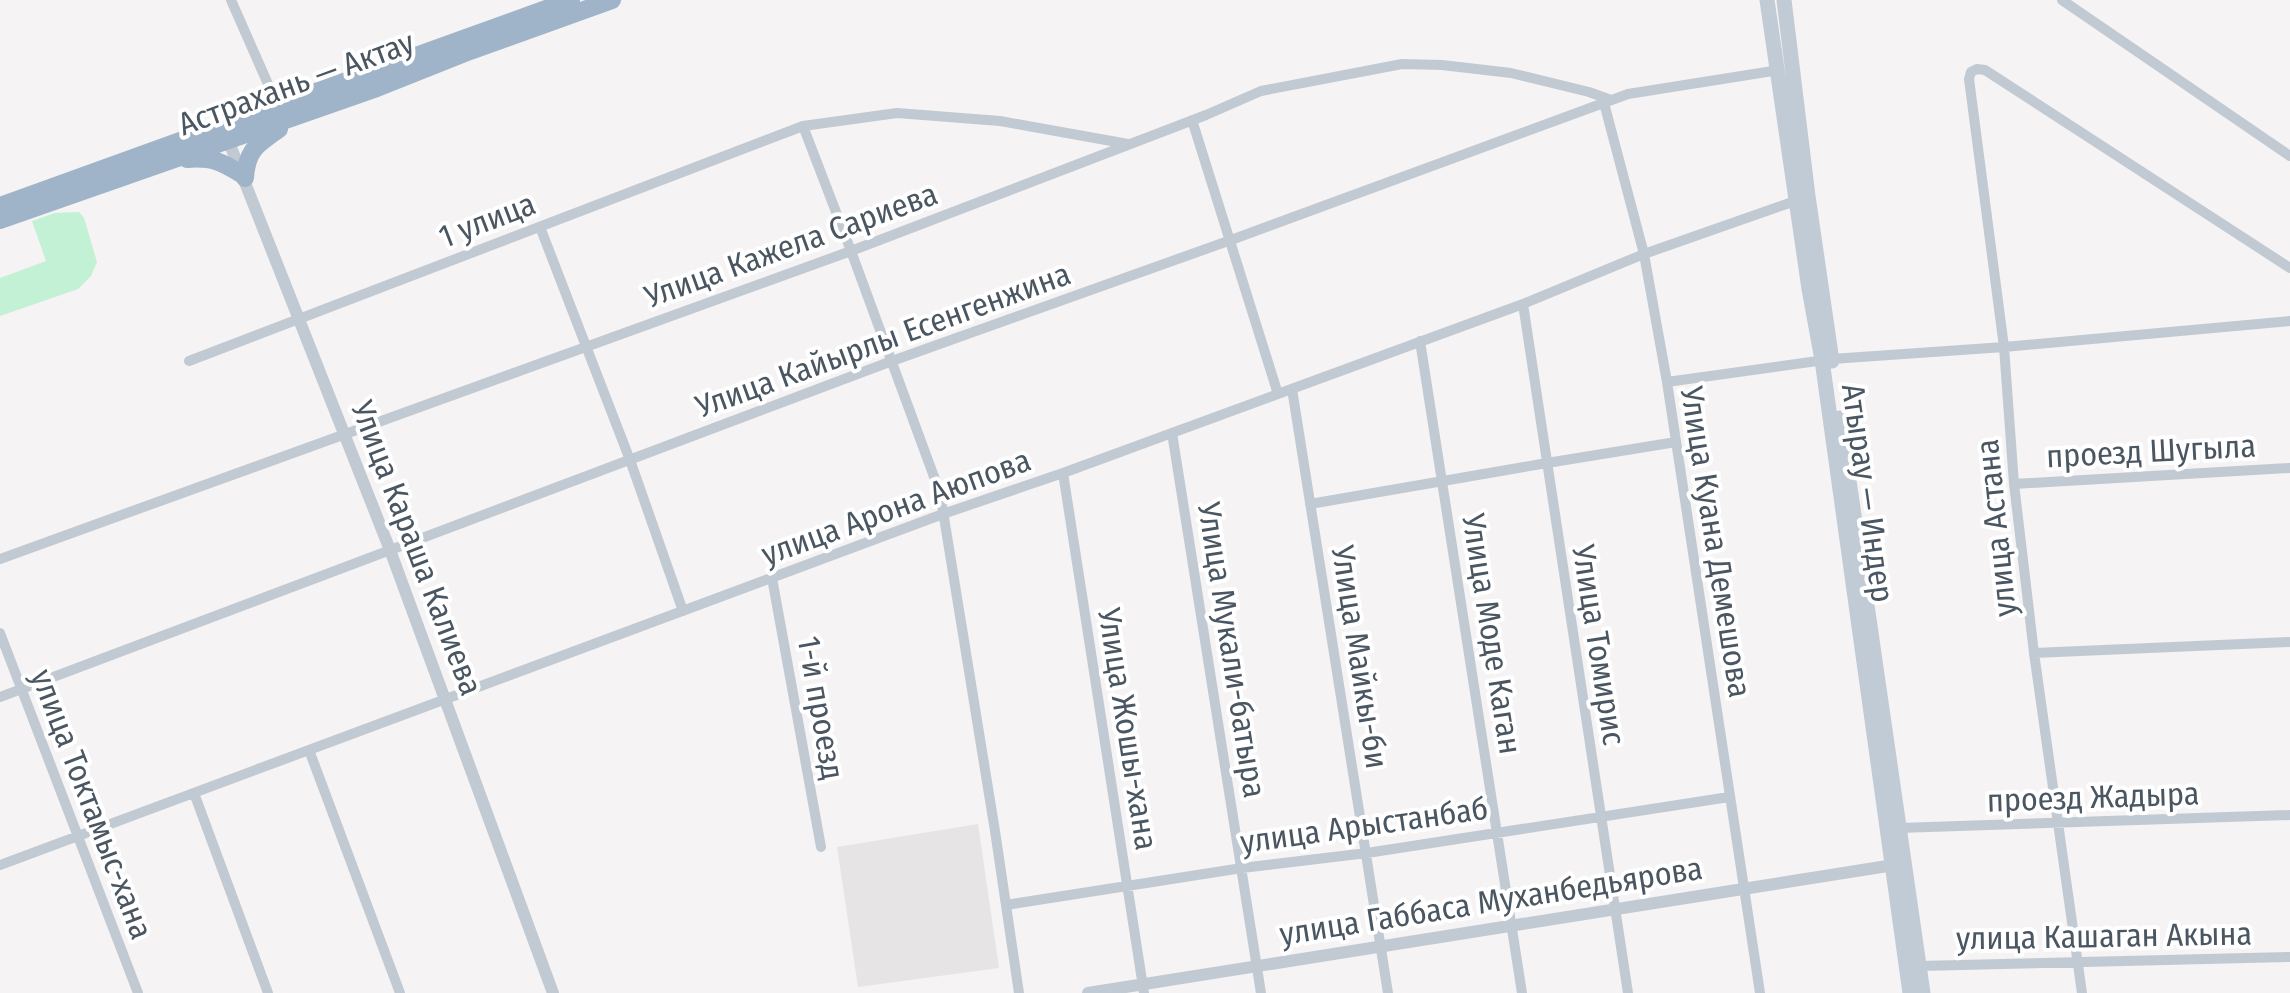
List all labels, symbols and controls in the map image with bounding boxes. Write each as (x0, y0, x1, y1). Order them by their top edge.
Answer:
street label: Астрахань — Актау (173, 22, 420, 143)
street label: Улица Кажела Сариева (639, 174, 943, 316)
street label: 1 улица (433, 184, 541, 256)
street label: Улица Кайырлы Есенгенжина (690, 254, 1075, 426)
street label: Атырау — Индер (1834, 381, 1902, 605)
street label: Улица Куана Демешова (1672, 383, 1759, 700)
street label: Улица Караша Калиева (343, 395, 491, 701)
street label: проезд Шугыла (2045, 427, 2257, 475)
street label: улица Астана (1968, 437, 2024, 619)
street label: улица Арона Аюпова (756, 441, 1036, 573)
street label: Улица Мукали-батыра (1190, 499, 1274, 800)
street label: Улица Моде Каган (1454, 510, 1530, 757)
street label: Улица Томирис (1564, 541, 1634, 748)
street label: Улица Майкы-би (1323, 542, 1396, 771)
street label: Улица Жошы-хана (1090, 604, 1166, 853)
street label: 1-й проезд (790, 633, 852, 783)
street label: улица Токтамыс-хана (23, 664, 161, 944)
street label: проезд Жадыра (1986, 774, 2200, 820)
street label: улица Арыстанбаб (1238, 789, 1490, 861)
street label: улица Габбаса Муханбедьярова (1277, 849, 1705, 953)
street label: улица Кашаган Акына (1956, 914, 2252, 958)

